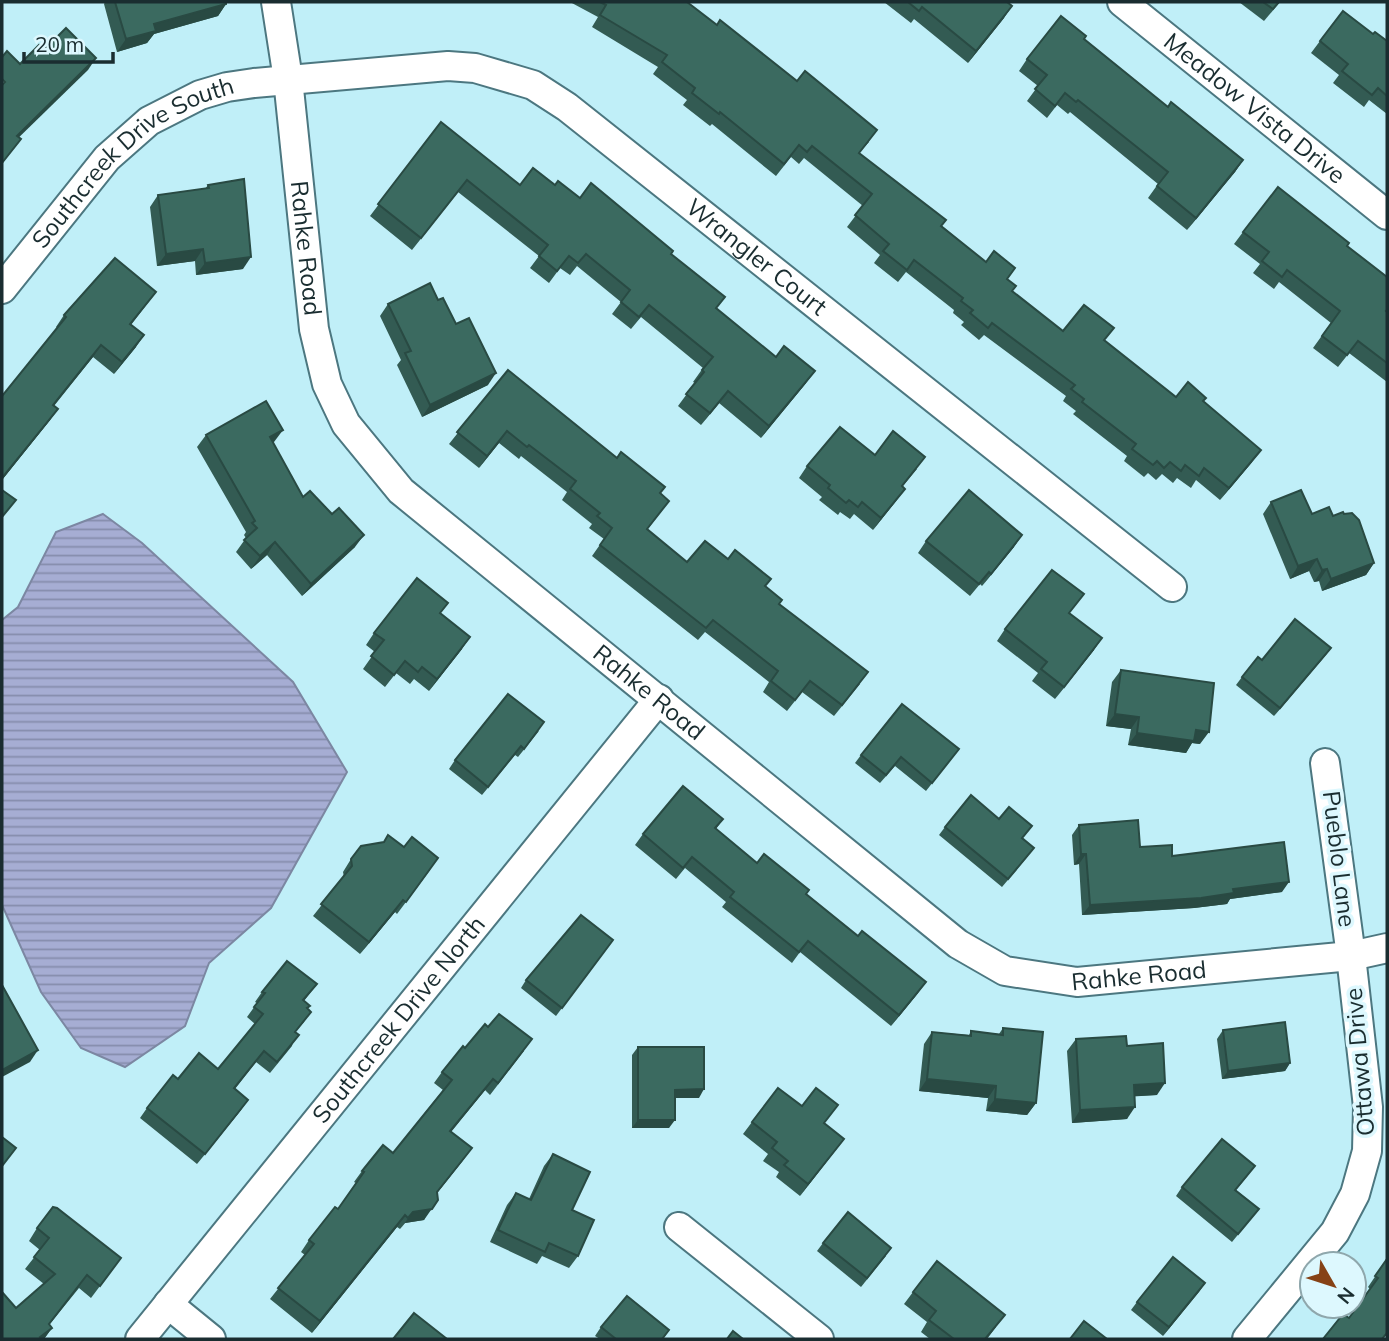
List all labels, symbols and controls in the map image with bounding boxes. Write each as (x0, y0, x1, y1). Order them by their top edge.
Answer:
scale bar (24, 21, 114, 65)
street label: Meadow Vista Drive (1158, 26, 1352, 190)
text: 20 m (35, 31, 84, 57)
street label: Southcreek Drive South (25, 70, 237, 254)
street label: Rahke Road (285, 179, 329, 317)
street label: Wrangler Court (680, 191, 833, 322)
street label: Rahke Road (587, 637, 711, 746)
street label: Pueblo Lane (1317, 789, 1363, 929)
street label: Southcreek Drive North (305, 909, 491, 1129)
street label: Rahke Road (1070, 954, 1208, 996)
street label: Ottawa Drive (1338, 987, 1380, 1137)
north arrow (1298, 1250, 1368, 1320)
text: N (1332, 1283, 1360, 1309)

